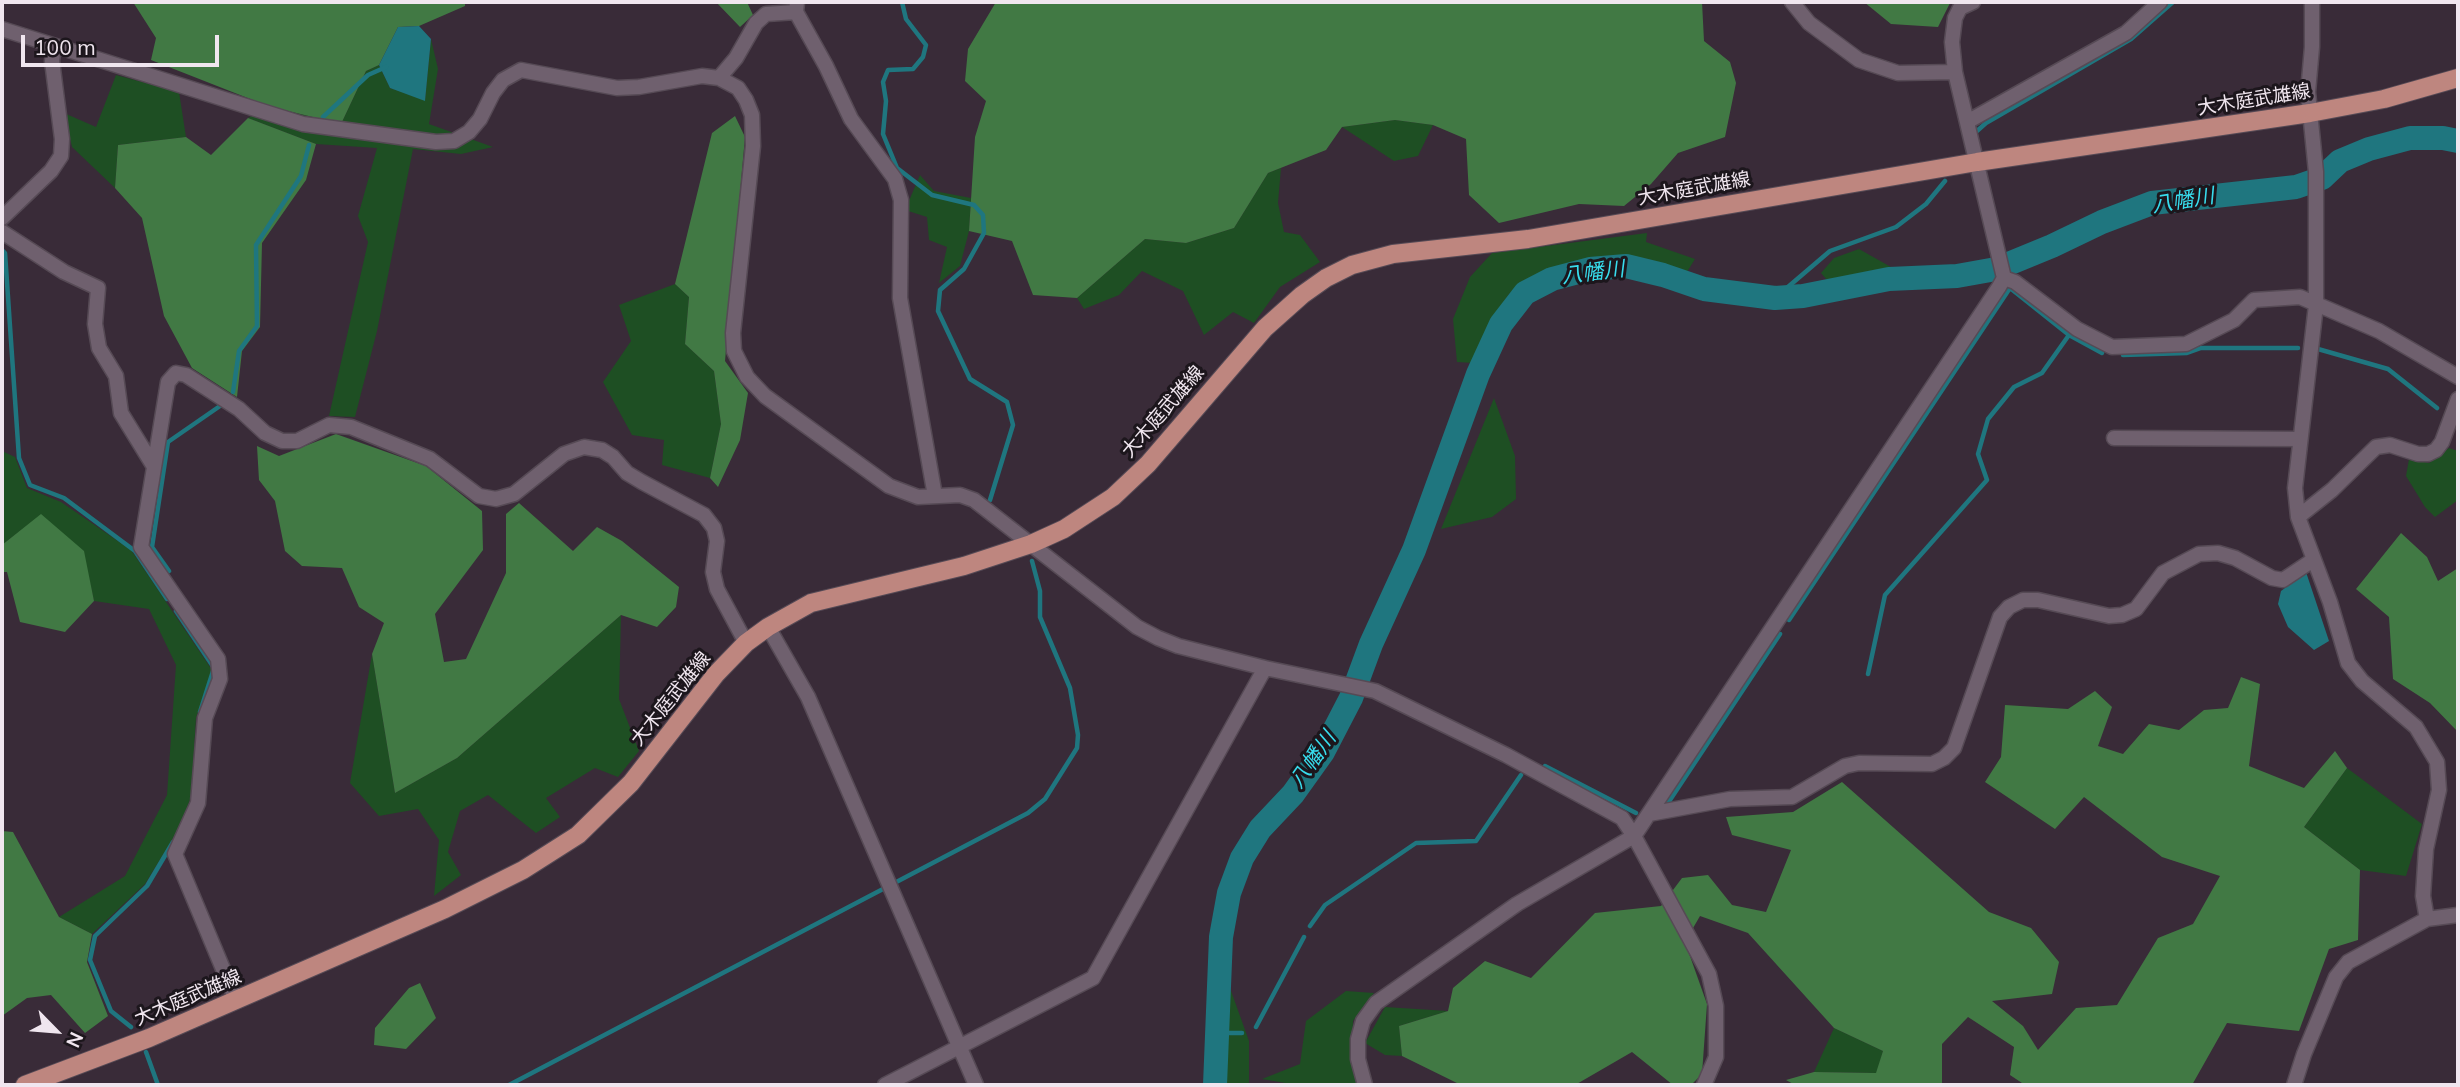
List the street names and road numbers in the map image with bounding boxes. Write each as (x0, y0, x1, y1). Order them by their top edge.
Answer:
street label: 大木庭武雄線 (2196, 80, 2312, 120)
street label: 大木庭武雄線 (1636, 168, 1752, 210)
street label: 大木庭武雄線 (1117, 362, 1209, 462)
street label: 大木庭武雄線 (626, 648, 716, 750)
street label: 大木庭武雄線 (131, 965, 245, 1031)

